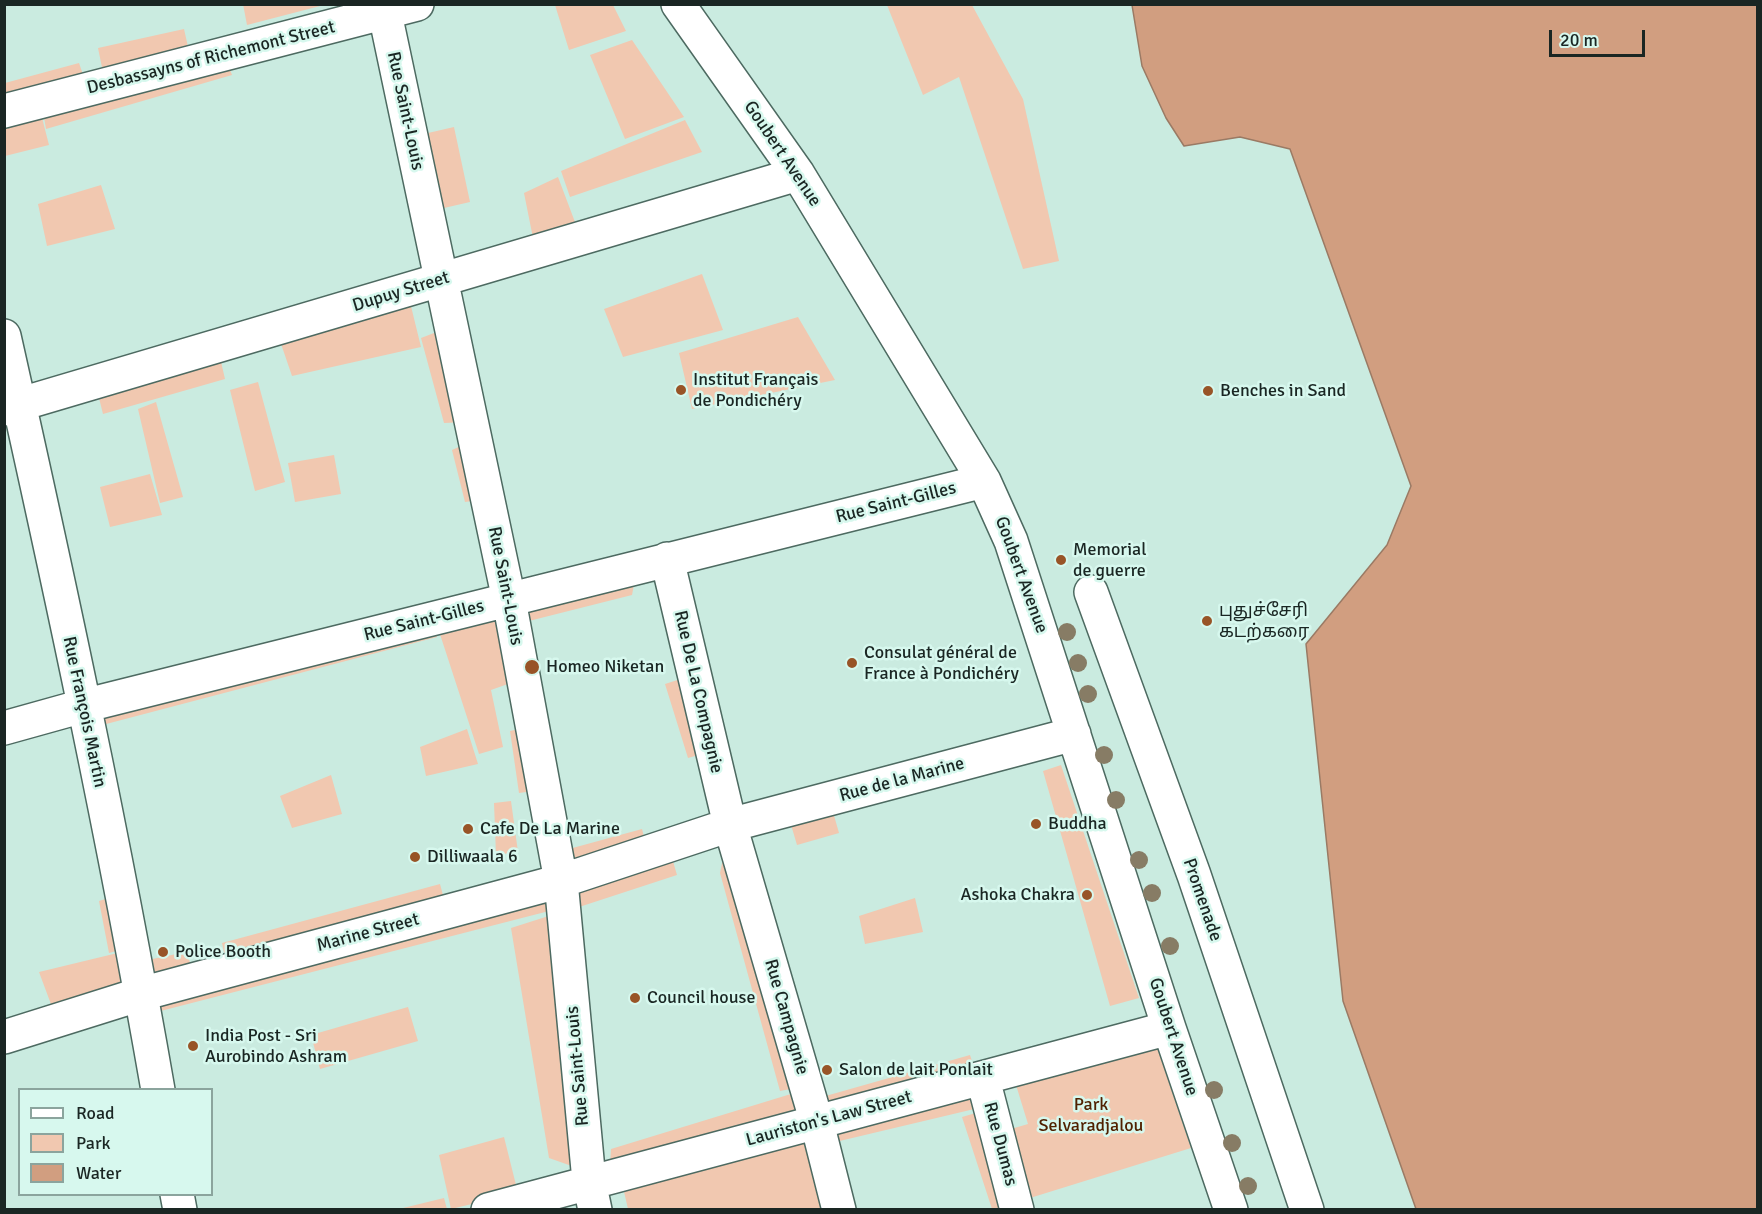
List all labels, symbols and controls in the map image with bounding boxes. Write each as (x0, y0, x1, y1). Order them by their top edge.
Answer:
street label: Desbassayns of Richemont Street (85, 17, 337, 99)
scale bar (1552, 18, 1648, 56)
text: 20 m (1560, 29, 1598, 51)
street label: Rue Saint-Louis (382, 50, 428, 172)
street label: Goubert Avenue (739, 97, 825, 211)
street label: Dupuy Street (350, 267, 452, 317)
place label: Institut Français de Pondichéry (693, 369, 818, 412)
place label: Benches in Sand (1220, 380, 1346, 402)
marker: Institut Français de Pondichéry (674, 383, 688, 397)
marker: Benches in Sand (1201, 384, 1215, 398)
street label: Rue Saint-Gilles (834, 478, 958, 528)
street label: Goubert Avenue (990, 514, 1052, 636)
street label: Rue Saint-Louis (483, 525, 527, 647)
place label: Memorial de guerre (1073, 539, 1146, 582)
marker: Memorial de guerre (1054, 553, 1068, 567)
street label: Rue Saint-Gilles (362, 596, 486, 646)
place label: புதுச்சேரி கடற்கரை (1219, 600, 1309, 642)
street label: Rue De La Compagnie (669, 609, 727, 775)
marker: புதுச்சேரி கடற்கரை (1200, 614, 1214, 628)
street label: Rue François Martin (57, 635, 111, 789)
place label: Consulat général de France à Pondichéry (864, 642, 1019, 684)
place label: Homeo Niketan (546, 656, 664, 678)
marker: Consulat général de France à Pondichéry (845, 656, 859, 670)
marker: Homeo Niketan (523, 658, 541, 676)
street label: Rue de la Marine (837, 753, 967, 807)
place label: Buddha (1048, 813, 1107, 835)
marker: Buddha (1029, 817, 1043, 831)
place label: Cafe De La Marine (480, 818, 620, 840)
marker: Cafe De La Marine (461, 822, 475, 836)
place label: Dilliwaala 6 (427, 846, 518, 868)
marker: Dilliwaala 6 (408, 850, 422, 864)
street label: Promenade (1178, 856, 1226, 944)
place label: Ashoka Chakra (960, 884, 1075, 906)
marker: Ashoka Chakra (1080, 888, 1094, 902)
street label: Marine Street (314, 909, 422, 957)
place label: Police Booth (175, 941, 271, 963)
marker: Police Booth (156, 945, 170, 959)
street label: Rue Campagnie (759, 957, 813, 1077)
street label: Goubert Avenue (1144, 975, 1202, 1099)
place label: Council house (647, 987, 755, 1009)
marker: Council house (628, 991, 642, 1005)
street label: Rue Saint-Louis (562, 1005, 594, 1127)
place label: India Post - Sri Aurobindo Ashram (205, 1025, 347, 1068)
marker: India Post - Sri Aurobindo Ashram (186, 1039, 200, 1053)
place label: Salon de lait Ponlait (839, 1059, 993, 1081)
marker: Salon de lait Ponlait (820, 1063, 834, 1077)
street label: Lauriston's Law Street (744, 1086, 914, 1152)
legend (18, 1088, 213, 1196)
park label: Park Selvaradjalou (1039, 1094, 1143, 1136)
street label: Rue Dumas (978, 1100, 1022, 1188)
text: Road (76, 1102, 115, 1124)
text: Park (76, 1132, 111, 1154)
text: Water (76, 1162, 121, 1184)

